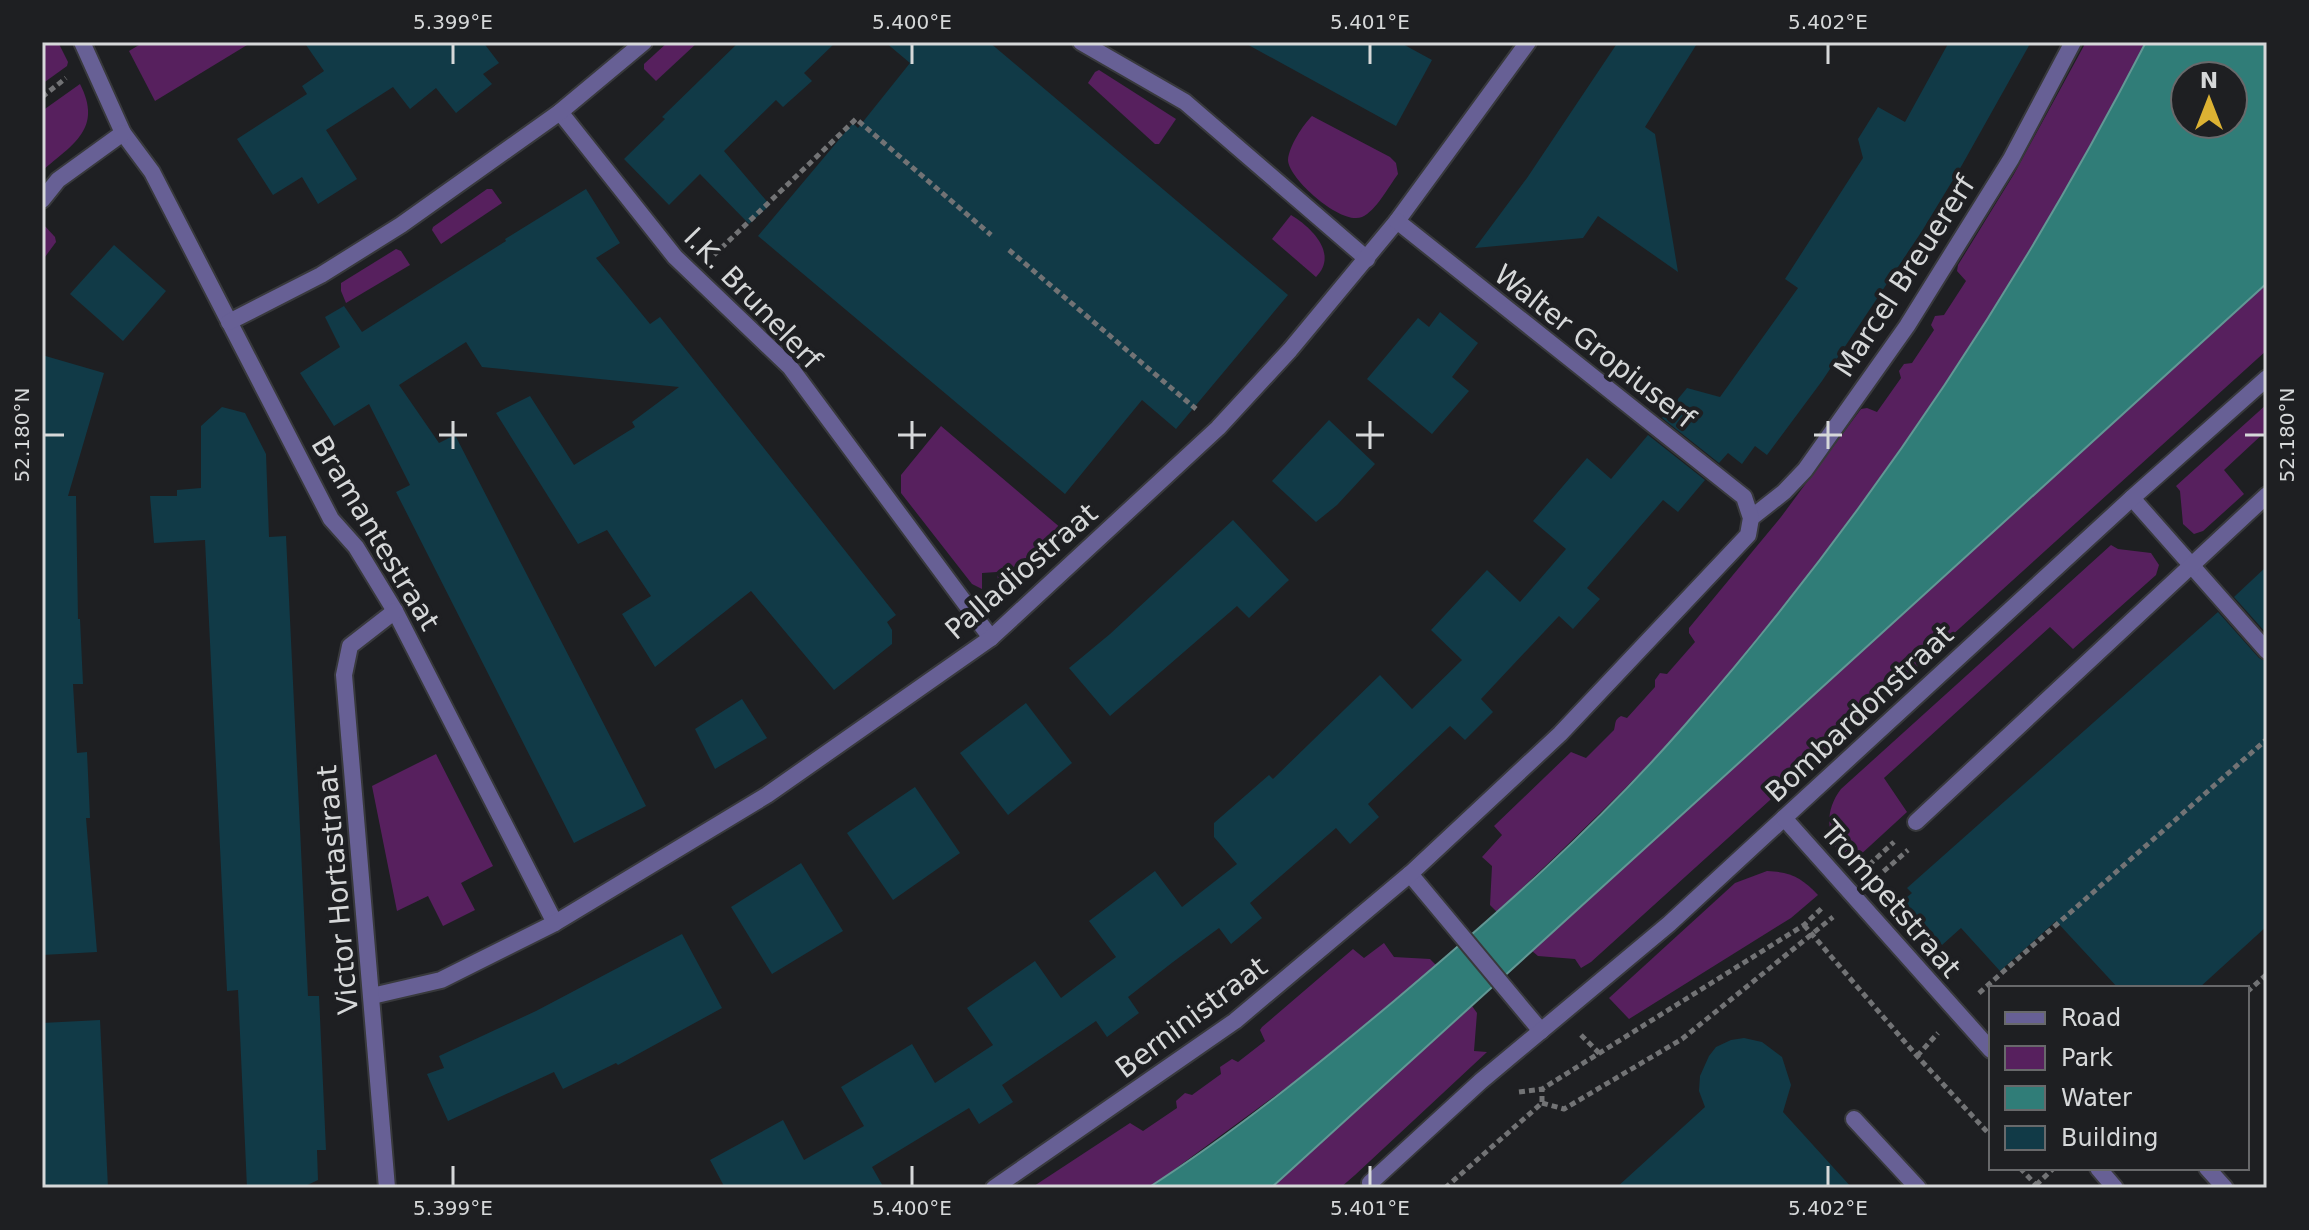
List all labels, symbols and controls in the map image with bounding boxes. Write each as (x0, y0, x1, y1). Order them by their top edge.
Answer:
text: 5.399°E (413, 10, 493, 34)
text: 5.400°E (872, 10, 952, 34)
text: 5.401°E (1330, 10, 1410, 34)
text: 5.402°E (1788, 10, 1868, 34)
north arrow (2169, 60, 2249, 140)
text: N (2200, 68, 2218, 93)
street label: Marcel Breuererf (1827, 168, 1982, 383)
street label: I.K. Brunelerf (677, 221, 829, 376)
street label: Walter Gropiuserf (1488, 258, 1703, 436)
text: 52.180°N (10, 388, 34, 482)
text: 52.180°N (2275, 388, 2299, 482)
street label: Bramantestraat (305, 430, 447, 636)
street label: Palladiostraat (939, 496, 1104, 646)
street label: Bombardonstraat (1759, 618, 1960, 809)
street label: Victor Hortastraat (310, 764, 365, 1016)
street label: Trompetstraat (1813, 814, 1968, 984)
street label: Berninistraat (1109, 950, 1273, 1085)
legend (1989, 986, 2249, 1170)
text: Road (2061, 1004, 2121, 1032)
text: Park (2061, 1044, 2113, 1072)
text: Water (2061, 1084, 2132, 1112)
text: Building (2061, 1124, 2158, 1152)
text: 5.399°E (413, 1196, 493, 1220)
text: 5.400°E (872, 1196, 952, 1220)
text: 5.401°E (1330, 1196, 1410, 1220)
text: 5.402°E (1788, 1196, 1868, 1220)

